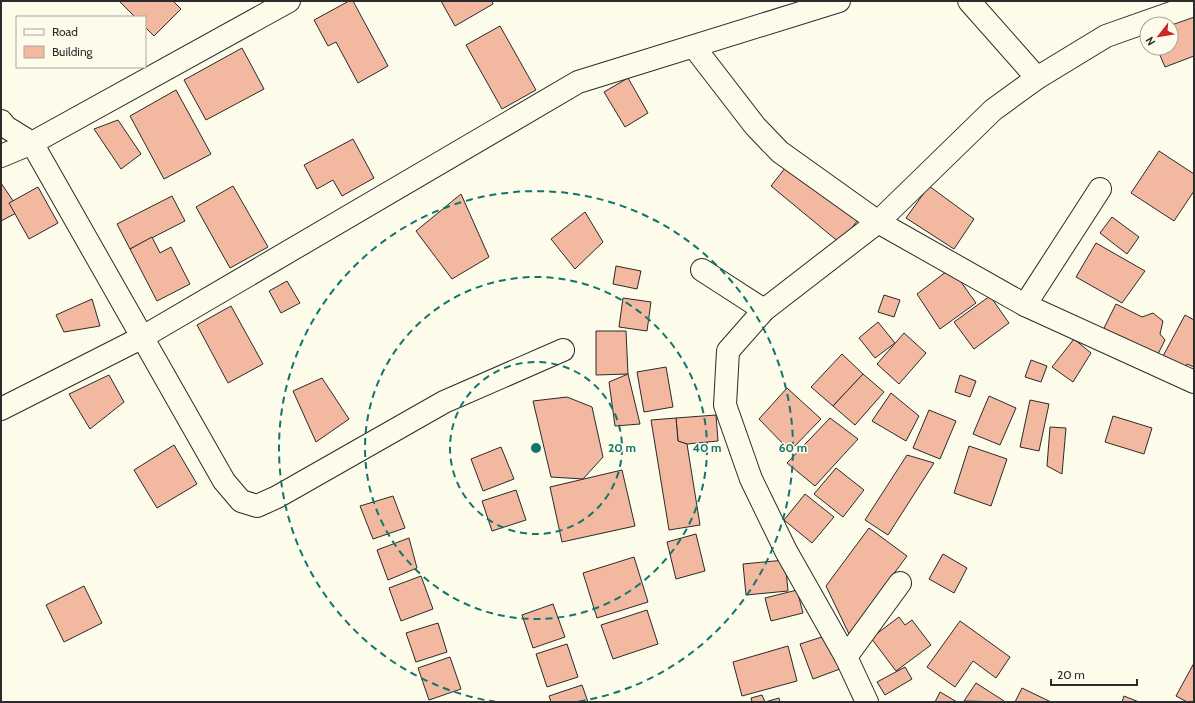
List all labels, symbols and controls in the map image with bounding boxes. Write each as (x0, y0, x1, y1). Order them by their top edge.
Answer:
legend (16, 16, 146, 68)
north arrow (1139, 16, 1179, 56)
text: Road (52, 24, 78, 39)
text: N (1142, 34, 1158, 48)
text: Building (52, 44, 94, 59)
text: 20 m (608, 440, 636, 455)
text: 40 m (692, 440, 722, 455)
text: 60 m (779, 440, 807, 455)
centre of rings (529, 441, 543, 455)
scale bar (1051, 661, 1137, 687)
text: 20 m (1057, 667, 1085, 682)

